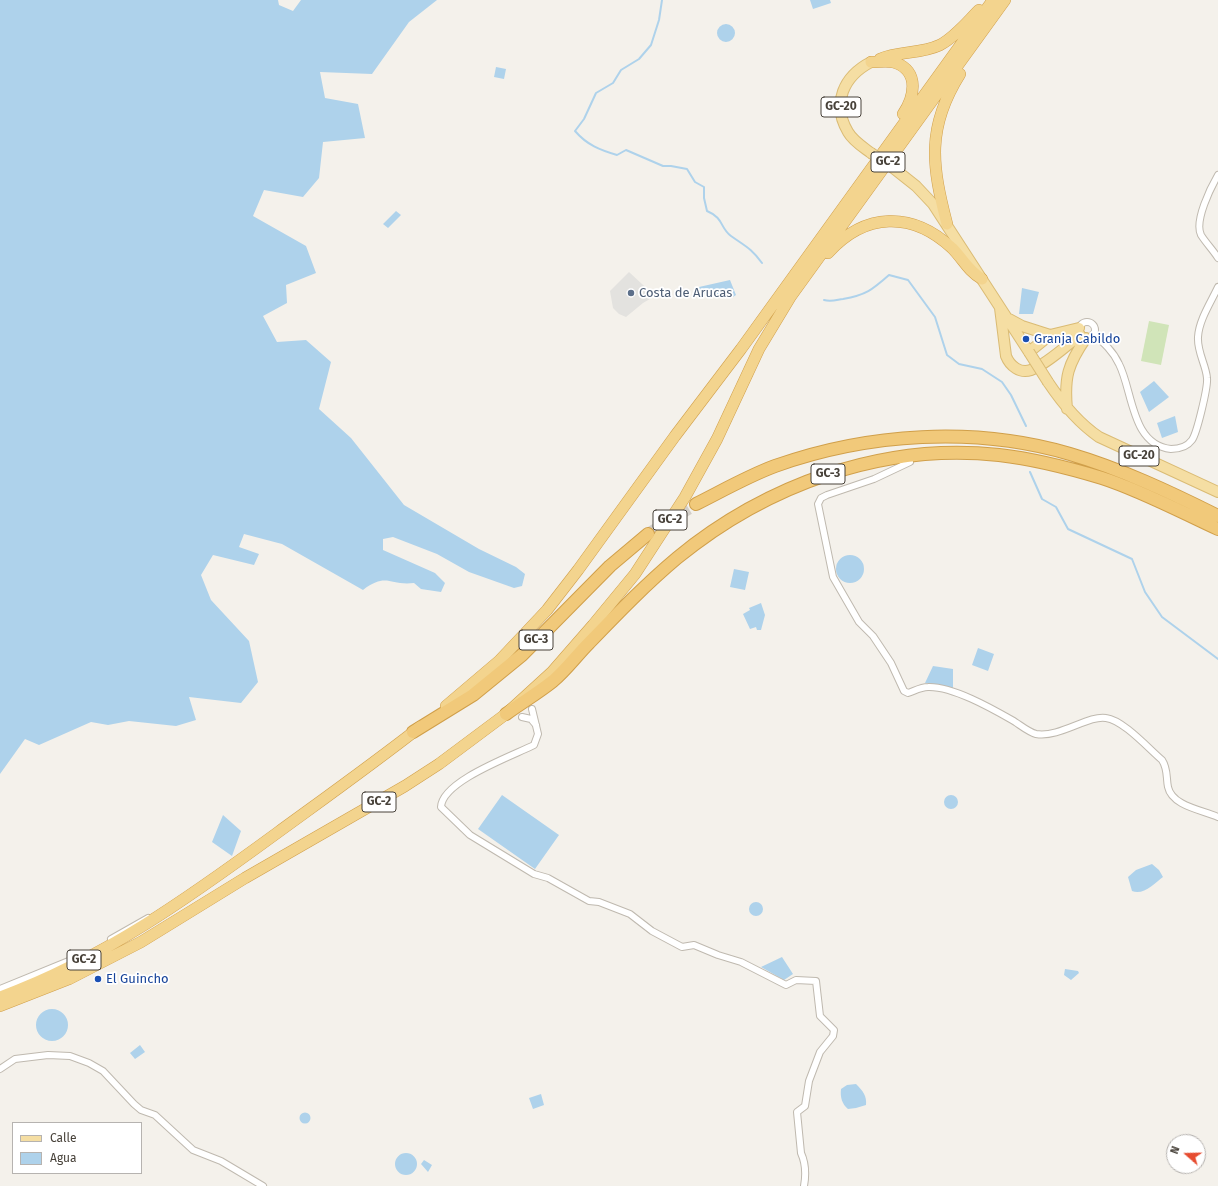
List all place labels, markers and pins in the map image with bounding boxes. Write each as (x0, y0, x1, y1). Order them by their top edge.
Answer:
place label: Costa de Arucas (639, 285, 732, 301)
marker: Costa de Arucas (626, 288, 636, 298)
place label: Granja Cabildo (1034, 331, 1120, 347)
marker: Granja Cabildo (1021, 334, 1031, 344)
place label: El Guincho (106, 971, 169, 987)
marker: El Guincho (93, 974, 103, 984)

